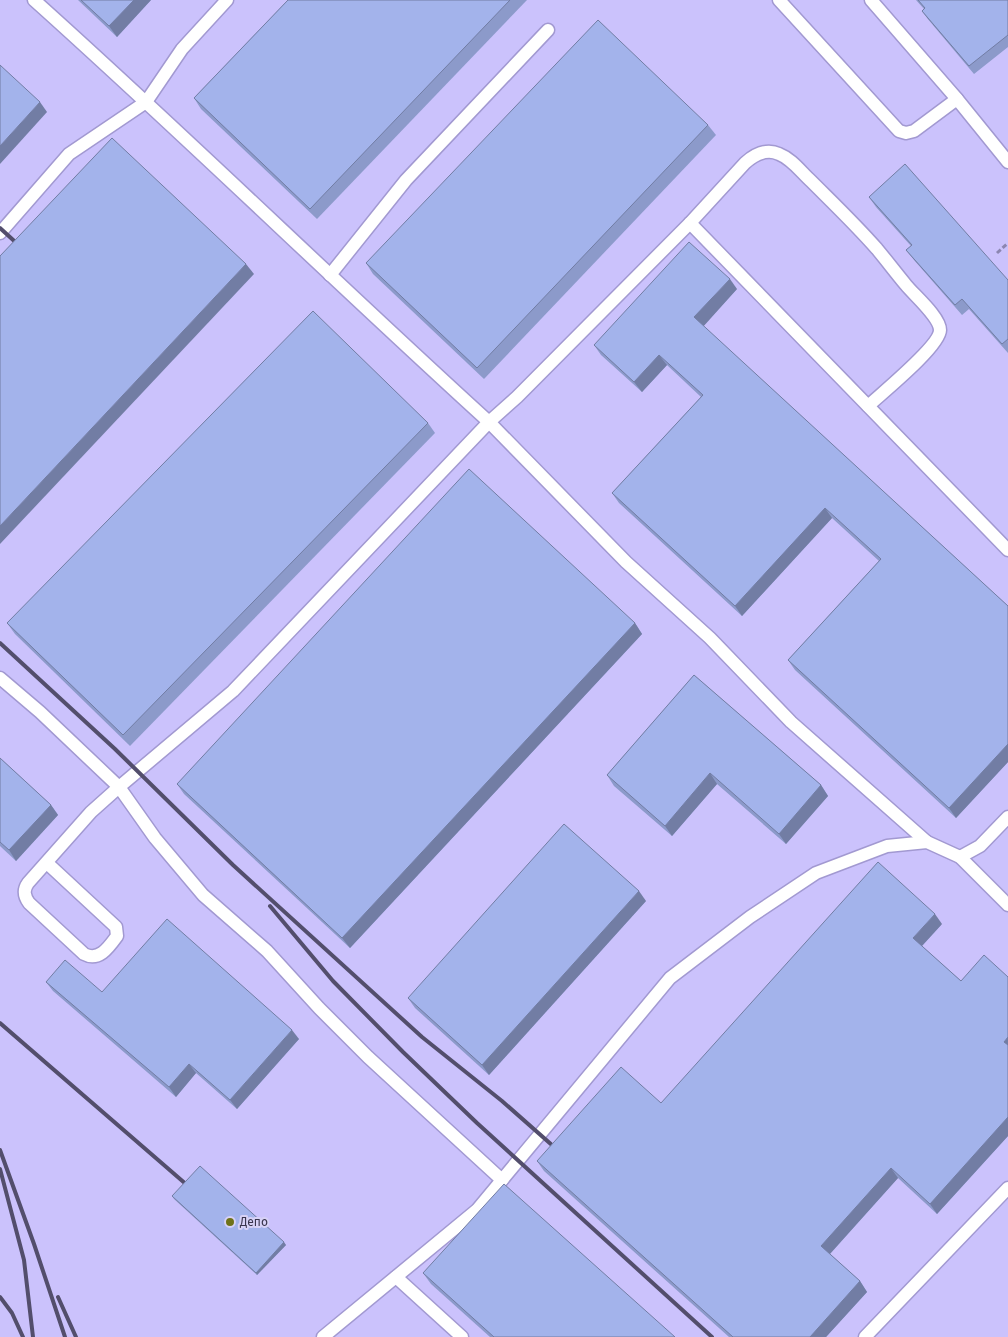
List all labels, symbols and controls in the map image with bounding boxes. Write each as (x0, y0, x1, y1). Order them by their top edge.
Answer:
place label: Депо (239, 1215, 268, 1229)
marker: Депо (224, 1216, 236, 1228)

